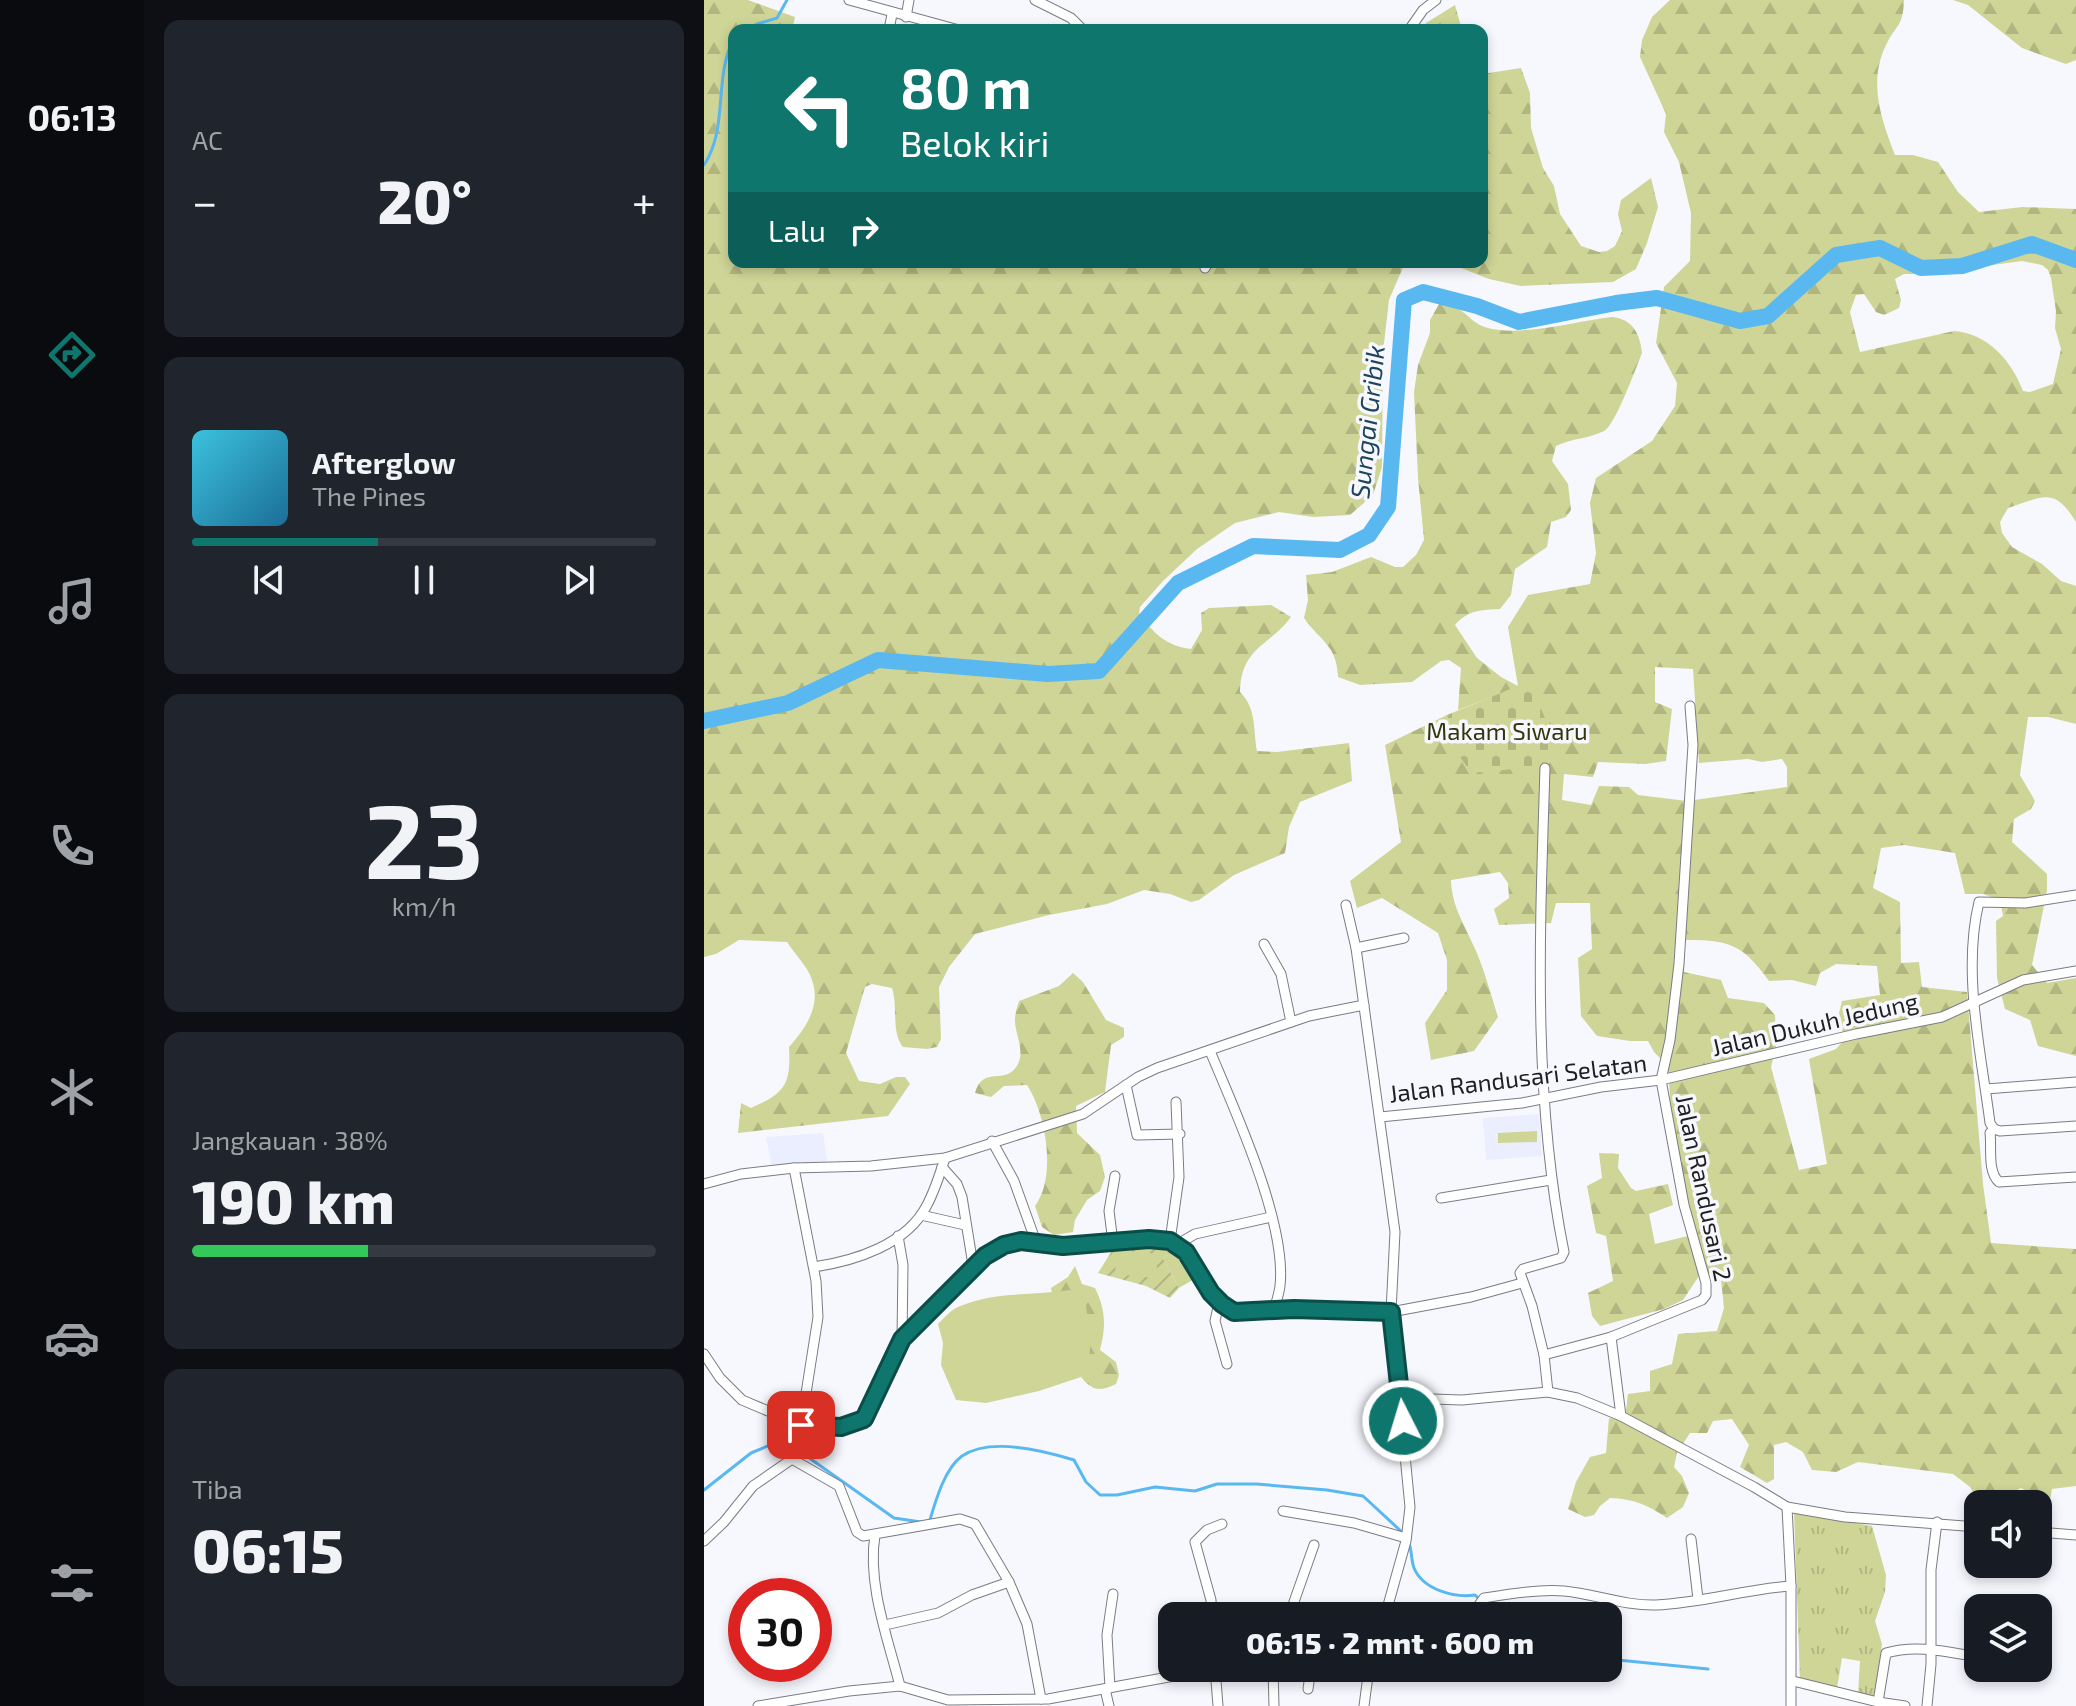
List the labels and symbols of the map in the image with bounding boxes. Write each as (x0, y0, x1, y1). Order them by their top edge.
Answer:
water label: Sungai Gribik (1343, 344, 1390, 500)
park label: Makam Siwaru (1426, 716, 1588, 745)
street label: Jalan Dukuh Jedung (1709, 986, 1921, 1061)
street label: Jalan Randusari Selatan (1387, 1047, 1648, 1108)
street label: Jalan Randusari 2 (1671, 1092, 1738, 1284)
position arrow (1361, 1379, 1445, 1463)
pin (767, 1391, 835, 1459)
speed limit sign: 30 (728, 1578, 832, 1682)

